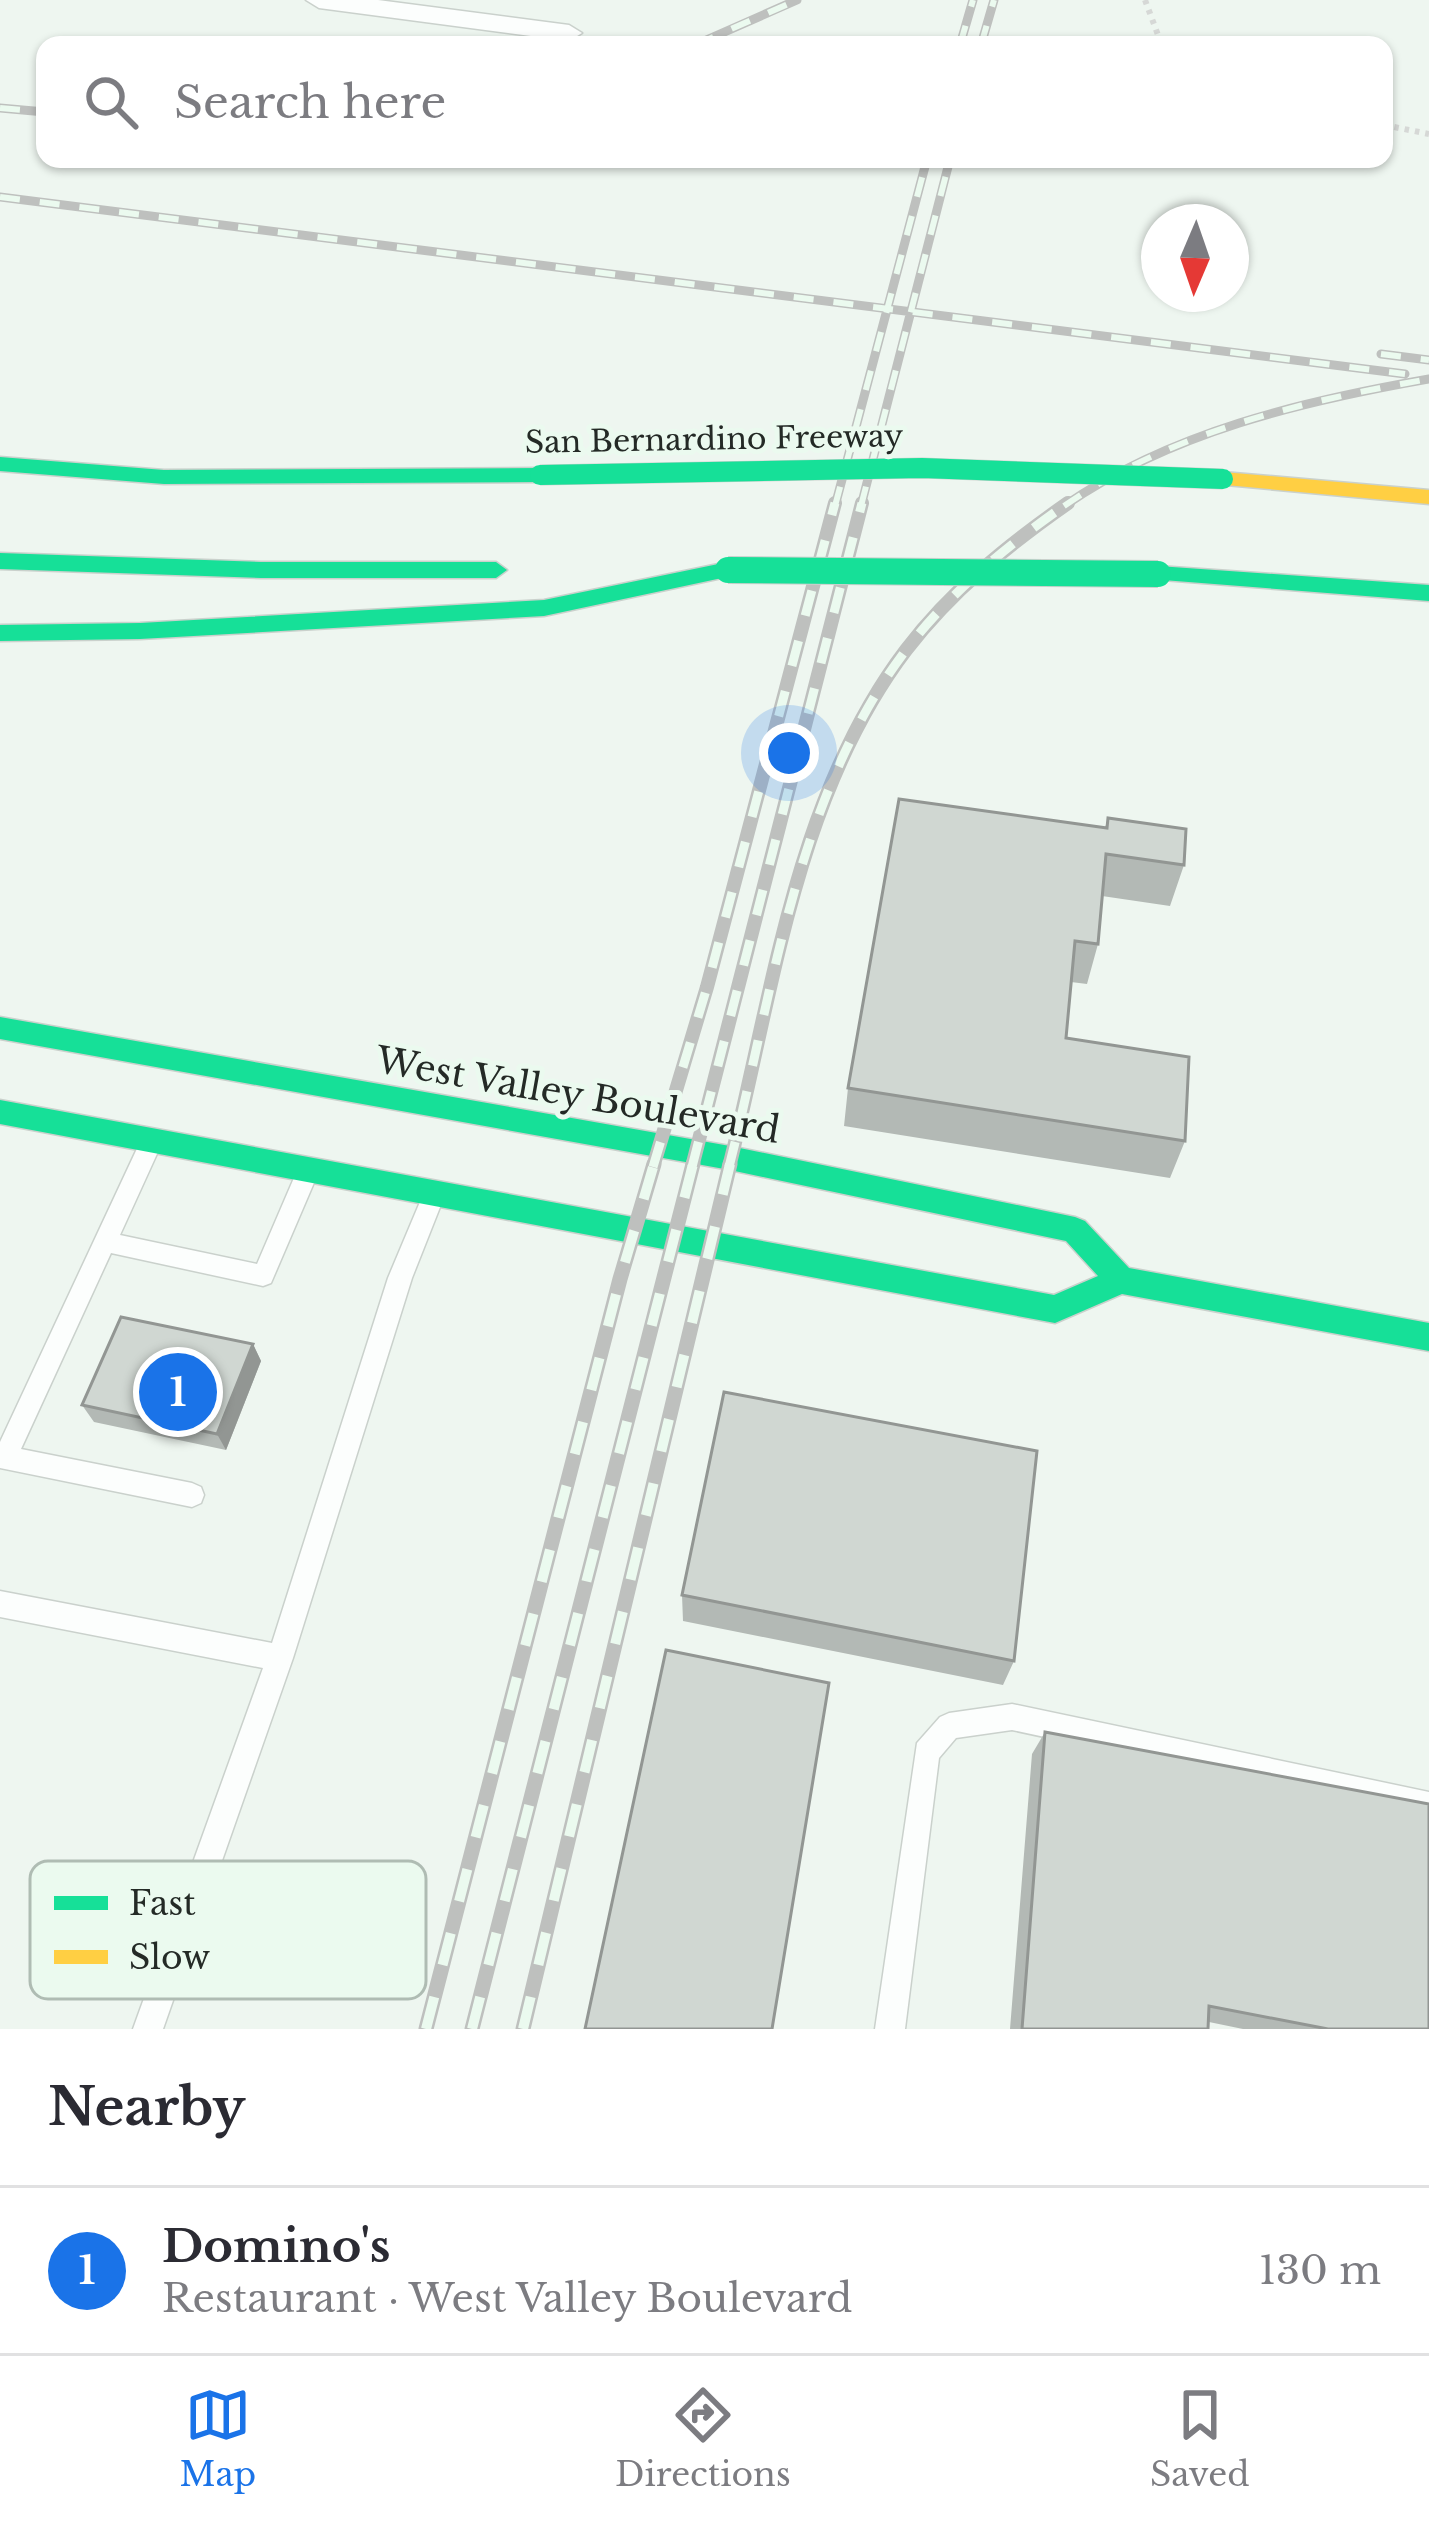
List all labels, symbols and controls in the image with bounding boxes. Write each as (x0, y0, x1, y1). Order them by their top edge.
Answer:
search box (36, 36, 1393, 168)
icon: search (78, 69, 144, 135)
text: Search here (174, 74, 446, 130)
north arrow (1141, 204, 1249, 312)
street label: San Bernardino Freeway (524, 417, 904, 461)
your location (759, 723, 819, 783)
street label: West Valley Boulevard (372, 1037, 783, 1153)
pin: 1 (139, 1347, 217, 1437)
legend (30, 1861, 426, 1999)
text: Fast (129, 1883, 196, 1924)
text: Slow (129, 1937, 210, 1978)
text: Nearby (48, 2076, 245, 2139)
text: Domino's (162, 2218, 390, 2274)
text: 1 (78, 2246, 96, 2295)
text: 130 m (1259, 2246, 1381, 2295)
text: Restaurant · West Valley Boulevard (162, 2274, 852, 2323)
tab: Map (180, 2382, 256, 2495)
tab: Directions (615, 2382, 791, 2495)
tab: Saved (1150, 2382, 1249, 2495)

